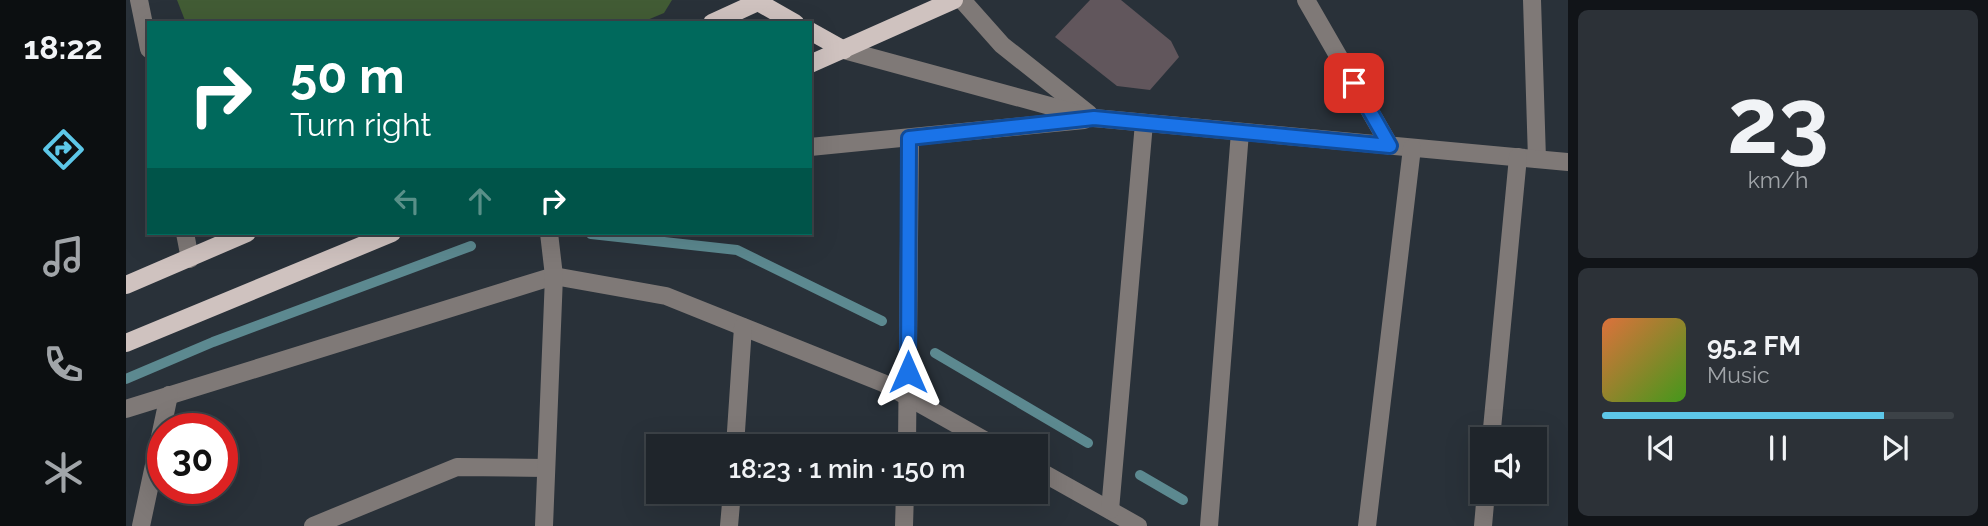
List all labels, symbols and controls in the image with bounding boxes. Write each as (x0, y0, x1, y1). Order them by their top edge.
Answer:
text: 18:22 (23, 29, 103, 66)
text: 50 m (290, 47, 405, 104)
icon: right (175, 49, 266, 140)
pin (1324, 53, 1384, 113)
icon: arrive (1335, 64, 1373, 102)
text: 23 (1727, 67, 1829, 174)
text: Turn right (290, 106, 431, 143)
icon: directions (39, 125, 88, 174)
text: km/h (1748, 166, 1808, 193)
icon: left (388, 182, 426, 220)
icon: ahead (461, 182, 499, 220)
icon: right (534, 182, 572, 220)
icon: music (39, 232, 88, 281)
text: 95.2 FM (1707, 331, 1801, 361)
position arrow (871, 335, 945, 409)
icon: phone (39, 340, 88, 389)
text: Music (1707, 361, 1770, 388)
speed limit sign: 30 (147, 413, 238, 504)
map controls (1470, 427, 1547, 504)
button: sound (1470, 427, 1547, 504)
icon: previous (1642, 429, 1680, 467)
icon: pause (1759, 429, 1797, 467)
icon: next (1876, 429, 1914, 467)
icon: climate (39, 448, 88, 497)
text: 18:23 · 1 min · 150 m (729, 454, 965, 484)

